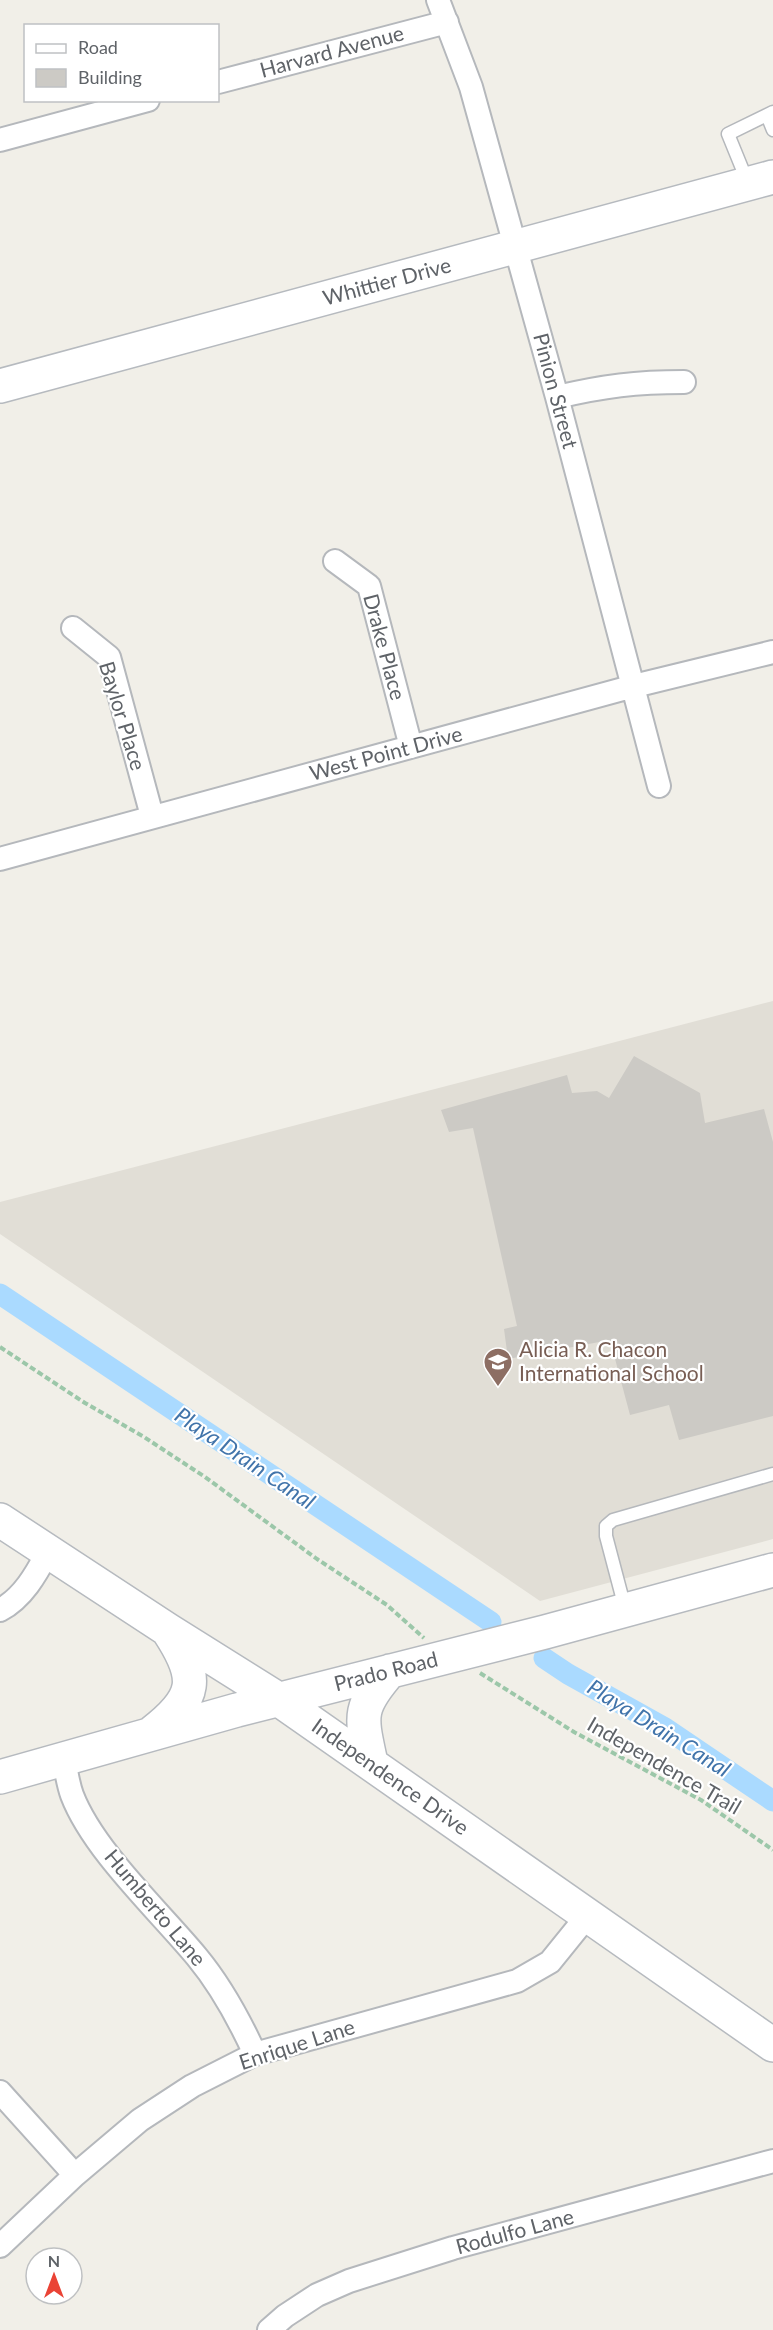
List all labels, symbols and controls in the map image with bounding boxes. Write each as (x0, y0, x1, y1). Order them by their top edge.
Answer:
street label: Harvard Avenue (257, 19, 406, 82)
legend (24, 24, 219, 102)
text: Road (78, 36, 118, 58)
text: Building (78, 66, 142, 88)
street label: Whittier Drive (320, 251, 453, 310)
street label: Pinion Street (529, 330, 584, 452)
street label: Drake Place (359, 591, 412, 703)
street label: Baylor Place (95, 658, 152, 773)
street label: West Point Drive (306, 720, 465, 785)
place label: Alicia R. Chacon International School (519, 1336, 704, 1385)
school or university icon: Alicia R. Chacon International School (482, 1346, 514, 1388)
water label: Playa Drain Canal (170, 1401, 320, 1514)
street label: Prado Road (331, 1646, 440, 1695)
water label: Playa Drain Canal (583, 1673, 736, 1782)
street label: Independence Trail (584, 1711, 746, 1819)
street label: Independence Drive (308, 1712, 474, 1839)
street label: Humberto Lane (100, 1844, 212, 1970)
street label: Enrique Lane (236, 2013, 358, 2074)
street label: Rodulfo Lane (453, 2203, 576, 2258)
north arrow (24, 2246, 84, 2306)
text: N (48, 2251, 60, 2270)

